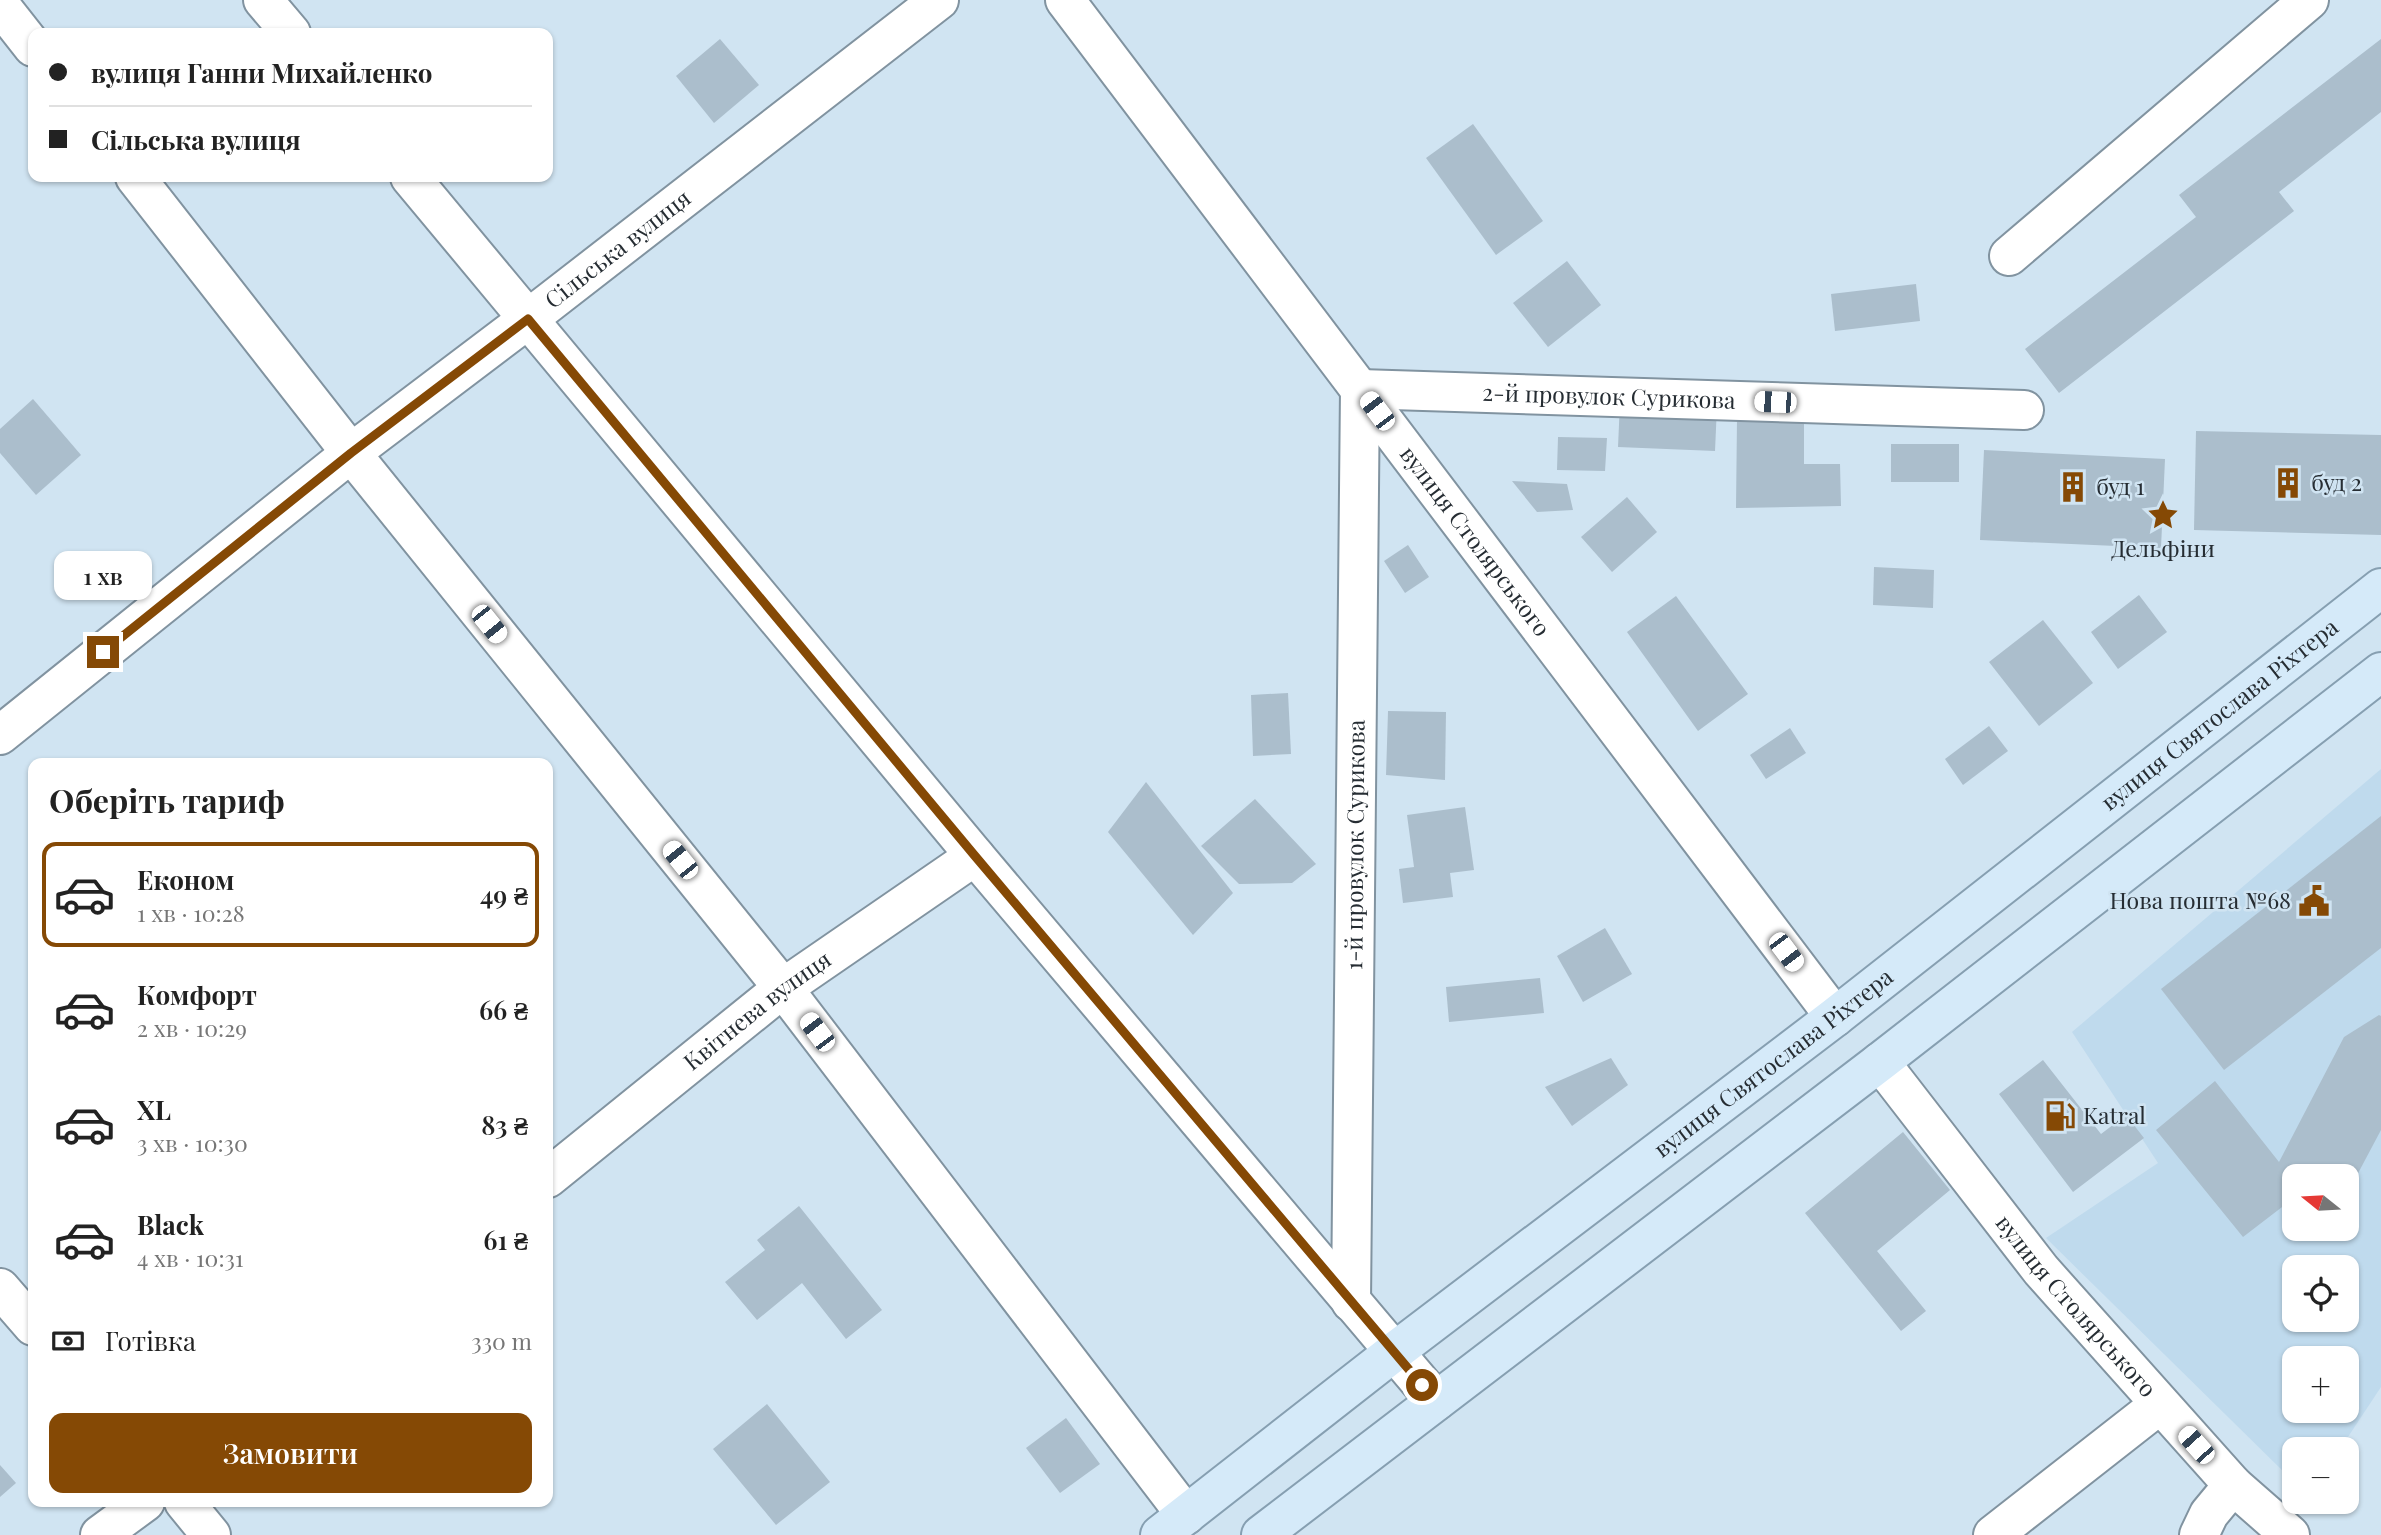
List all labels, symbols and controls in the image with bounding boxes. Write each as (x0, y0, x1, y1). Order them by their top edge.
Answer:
text: вулиця Ганни Михайленко (91, 55, 432, 90)
text: Сільська вулиця (91, 122, 301, 157)
street label: Сільська вулиця (538, 182, 696, 314)
street label: 2-й провулок Сурикова (1482, 376, 1736, 415)
car (1356, 388, 1399, 434)
car (1754, 391, 1797, 413)
street label: вулиця Столярського (1394, 439, 1558, 642)
building icon: буд 2 (2271, 466, 2305, 500)
place label: буд 2 (2311, 466, 2362, 497)
building icon: буд 1 (2056, 470, 2090, 504)
place label: буд 1 (2096, 470, 2145, 501)
place icon: Дельфіни (2146, 498, 2180, 532)
place label: Дельфіни (2111, 532, 2215, 563)
callout: 1 хв (54, 550, 152, 600)
text: 1 хв (83, 560, 123, 591)
car (468, 601, 511, 647)
street label: вулиця Святослава Ріхтера (2094, 610, 2344, 816)
route end (87, 636, 119, 668)
street label: 1-й провулок Сурикова (1337, 719, 1371, 970)
text: Оберіть тариф (49, 778, 285, 821)
car (659, 837, 702, 883)
text: Економ (137, 862, 234, 897)
icon: car (53, 863, 116, 926)
text: 49 ₴ (480, 877, 528, 912)
place label: Нова пошта №68 (2110, 884, 2291, 915)
public building icon: Нова пошта №68 (2297, 884, 2331, 918)
text: 1 хв · 10:28 (137, 897, 245, 928)
car (1765, 929, 1808, 975)
street label: Квітнева вулиця (676, 943, 836, 1076)
street label: вулиця Святослава Ріхтера (1647, 960, 1899, 1163)
text: Комфорт (137, 977, 257, 1012)
icon: car (53, 978, 116, 1041)
text: 66 ₴ (479, 992, 528, 1027)
car (796, 1009, 839, 1055)
text: 2 хв · 10:29 (137, 1012, 247, 1043)
text: XL (137, 1092, 171, 1127)
icon: car (53, 1093, 116, 1156)
fuel station icon: Katral (2043, 1099, 2077, 1133)
place label: Katral (2083, 1099, 2146, 1130)
text: 83 ₴ (481, 1107, 528, 1142)
text: 3 хв · 10:30 (137, 1127, 248, 1158)
north arrow (2282, 1164, 2359, 1241)
map controls (2282, 1164, 2359, 1514)
text: Black (137, 1207, 204, 1242)
icon: car (53, 1208, 116, 1271)
street label: вулиця Столярського (1990, 1208, 2164, 1403)
text: 61 ₴ (483, 1222, 528, 1257)
text: 4 хв · 10:31 (137, 1242, 243, 1273)
button: locate (2282, 1255, 2359, 1332)
icon: cash (49, 1322, 87, 1360)
text: Готівка (105, 1323, 196, 1358)
text: 330 m (471, 1325, 532, 1356)
button: + (2282, 1346, 2359, 1423)
route start (1406, 1369, 1438, 1401)
button: Замовити (49, 1413, 532, 1493)
car (2175, 1422, 2218, 1468)
button: − (2282, 1437, 2359, 1514)

